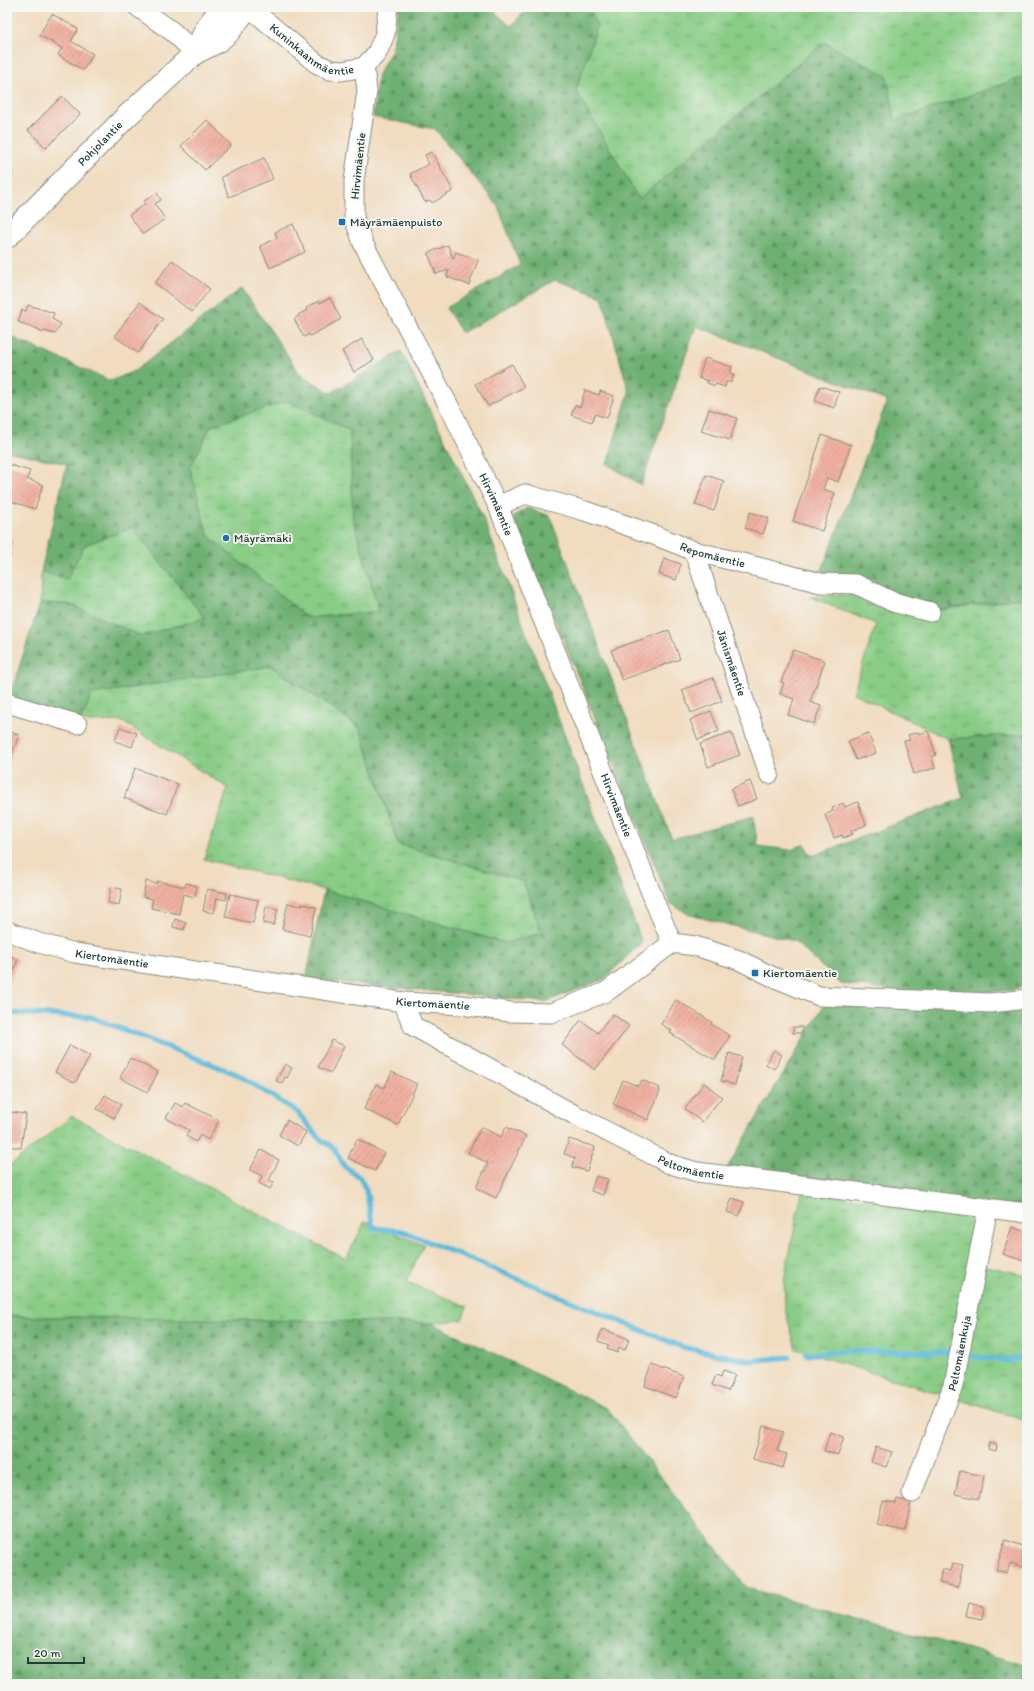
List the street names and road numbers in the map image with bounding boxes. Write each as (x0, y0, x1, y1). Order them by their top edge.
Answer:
street label: Kuninkaanmäentie (267, 20, 355, 78)
street label: Pohjolantie (75, 118, 126, 169)
street label: Hirvimäentie (348, 132, 368, 200)
street label: Hirvimäentie (476, 471, 516, 538)
street label: Repomäentie (678, 539, 747, 571)
street label: Jänismäentie (714, 628, 749, 698)
street label: Hirvimäentie (598, 771, 635, 839)
street label: Kiertomäentie (74, 946, 150, 971)
street label: Kiertomäentie (395, 994, 471, 1013)
street label: Peltomäentie (655, 1152, 725, 1182)
street label: Peltomäenkuja (945, 1314, 974, 1393)

